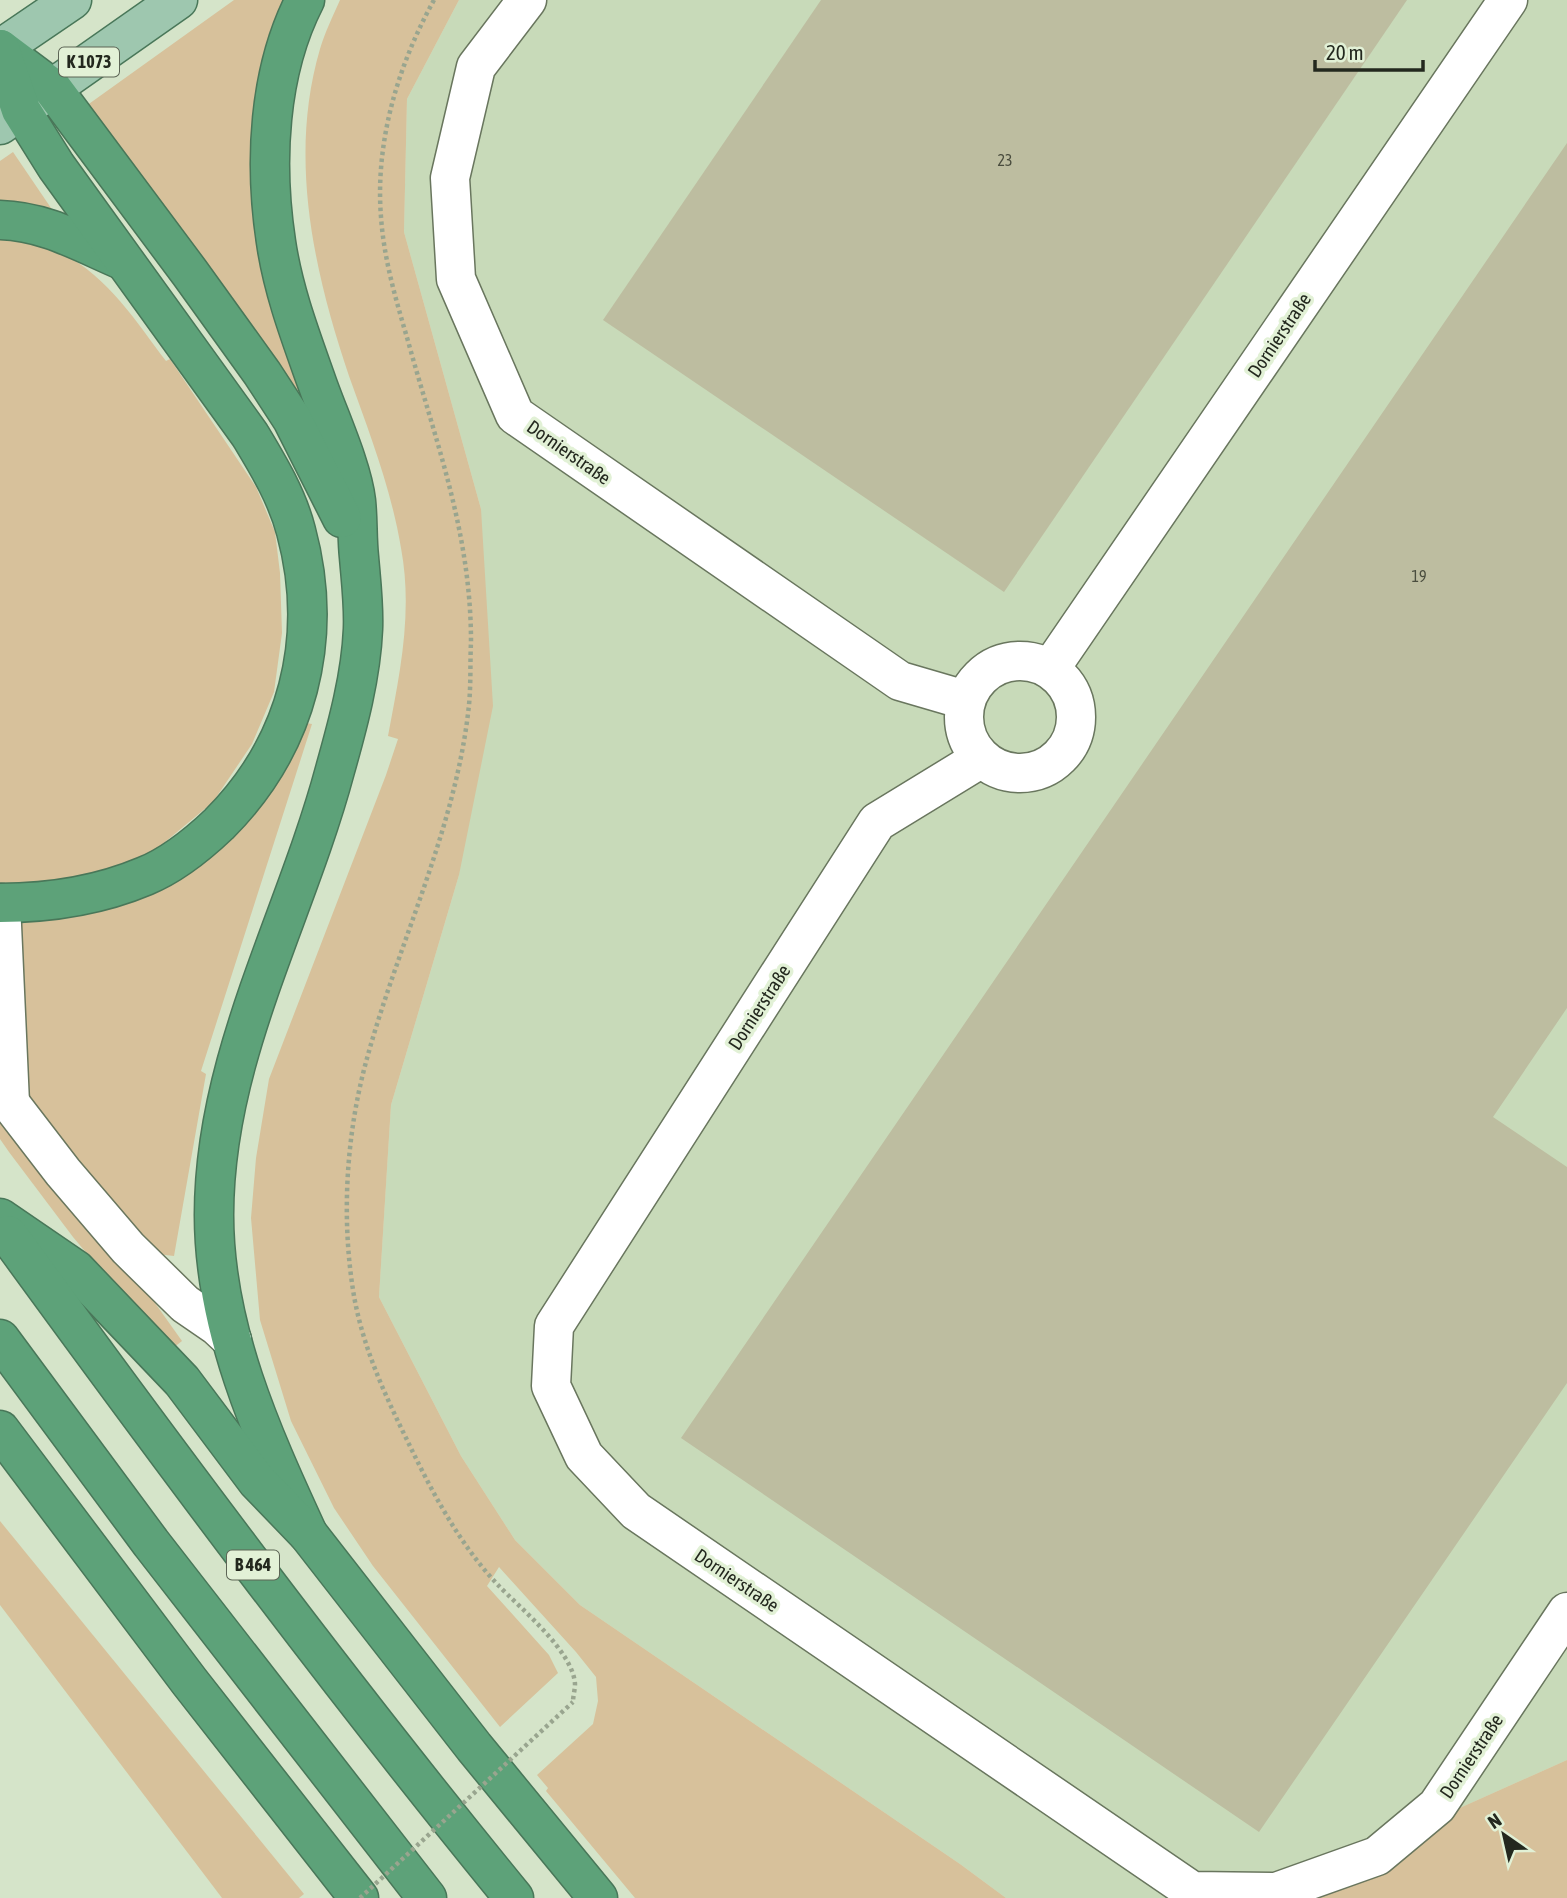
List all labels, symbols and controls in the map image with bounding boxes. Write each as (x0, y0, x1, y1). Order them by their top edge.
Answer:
scale bar (1315, 28, 1424, 72)
text: 20 m (1326, 40, 1364, 64)
road number: K 1073 (59, 48, 119, 76)
house number: 23 (997, 151, 1013, 169)
street label: Dornierstraße (1243, 289, 1315, 381)
street label: Dornierstraße (523, 415, 615, 489)
house number: 19 (1411, 567, 1427, 585)
street label: Dornierstraße (723, 960, 795, 1054)
street label: Dornierstraße (691, 1544, 783, 1616)
road number: B 464 (227, 1550, 279, 1580)
street label: Dornierstraße (1435, 1710, 1507, 1802)
north arrow (1469, 1800, 1539, 1870)
text: N (1484, 1809, 1505, 1833)

